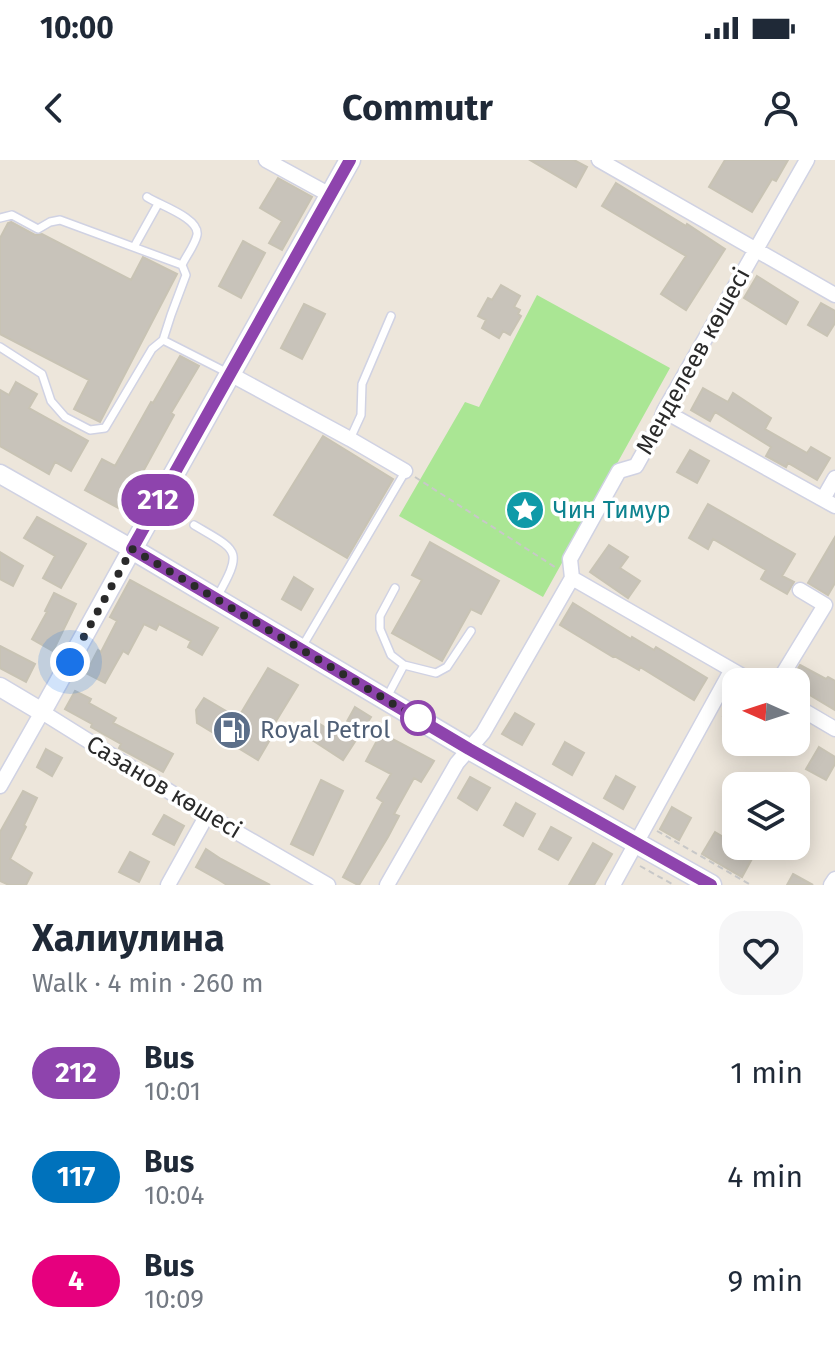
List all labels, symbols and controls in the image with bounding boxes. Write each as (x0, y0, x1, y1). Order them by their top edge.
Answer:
text: 10:00 (40, 10, 114, 46)
icon: back (32, 86, 76, 130)
text: Commutr (342, 86, 493, 130)
icon: person (759, 86, 803, 130)
street label: Менделеев көшесі (630, 263, 756, 459)
line badge: 212 (112, 474, 204, 526)
text: 212 (137, 483, 179, 516)
place icon: Чин Тимур (504, 489, 546, 531)
place label: Чин Тимур (553, 496, 671, 524)
your location (50, 642, 90, 682)
north arrow (722, 668, 810, 756)
map controls (722, 668, 810, 860)
unlabelled marker (401, 701, 435, 735)
fuel station icon: Royal Petrol (211, 709, 253, 751)
place label: Royal Petrol (260, 716, 390, 744)
street label: Сазанов көшесі (81, 730, 247, 844)
button: layers (722, 772, 810, 860)
button: heart (719, 911, 803, 995)
text: Халиулина (32, 915, 225, 961)
text: Walk · 4 min · 260 m (32, 968, 264, 999)
text: Bus (144, 1040, 194, 1076)
text: 1 min (730, 1055, 803, 1091)
text: 212 (55, 1056, 97, 1089)
text: 10:01 (144, 1076, 201, 1107)
text: Bus (144, 1144, 194, 1180)
text: 4 min (727, 1159, 803, 1195)
text: 117 (57, 1160, 95, 1193)
text: 10:04 (144, 1180, 204, 1211)
text: Bus (144, 1248, 194, 1284)
text: 9 min (728, 1263, 803, 1299)
text: 4 (68, 1264, 84, 1297)
text: 10:09 (144, 1284, 204, 1315)

